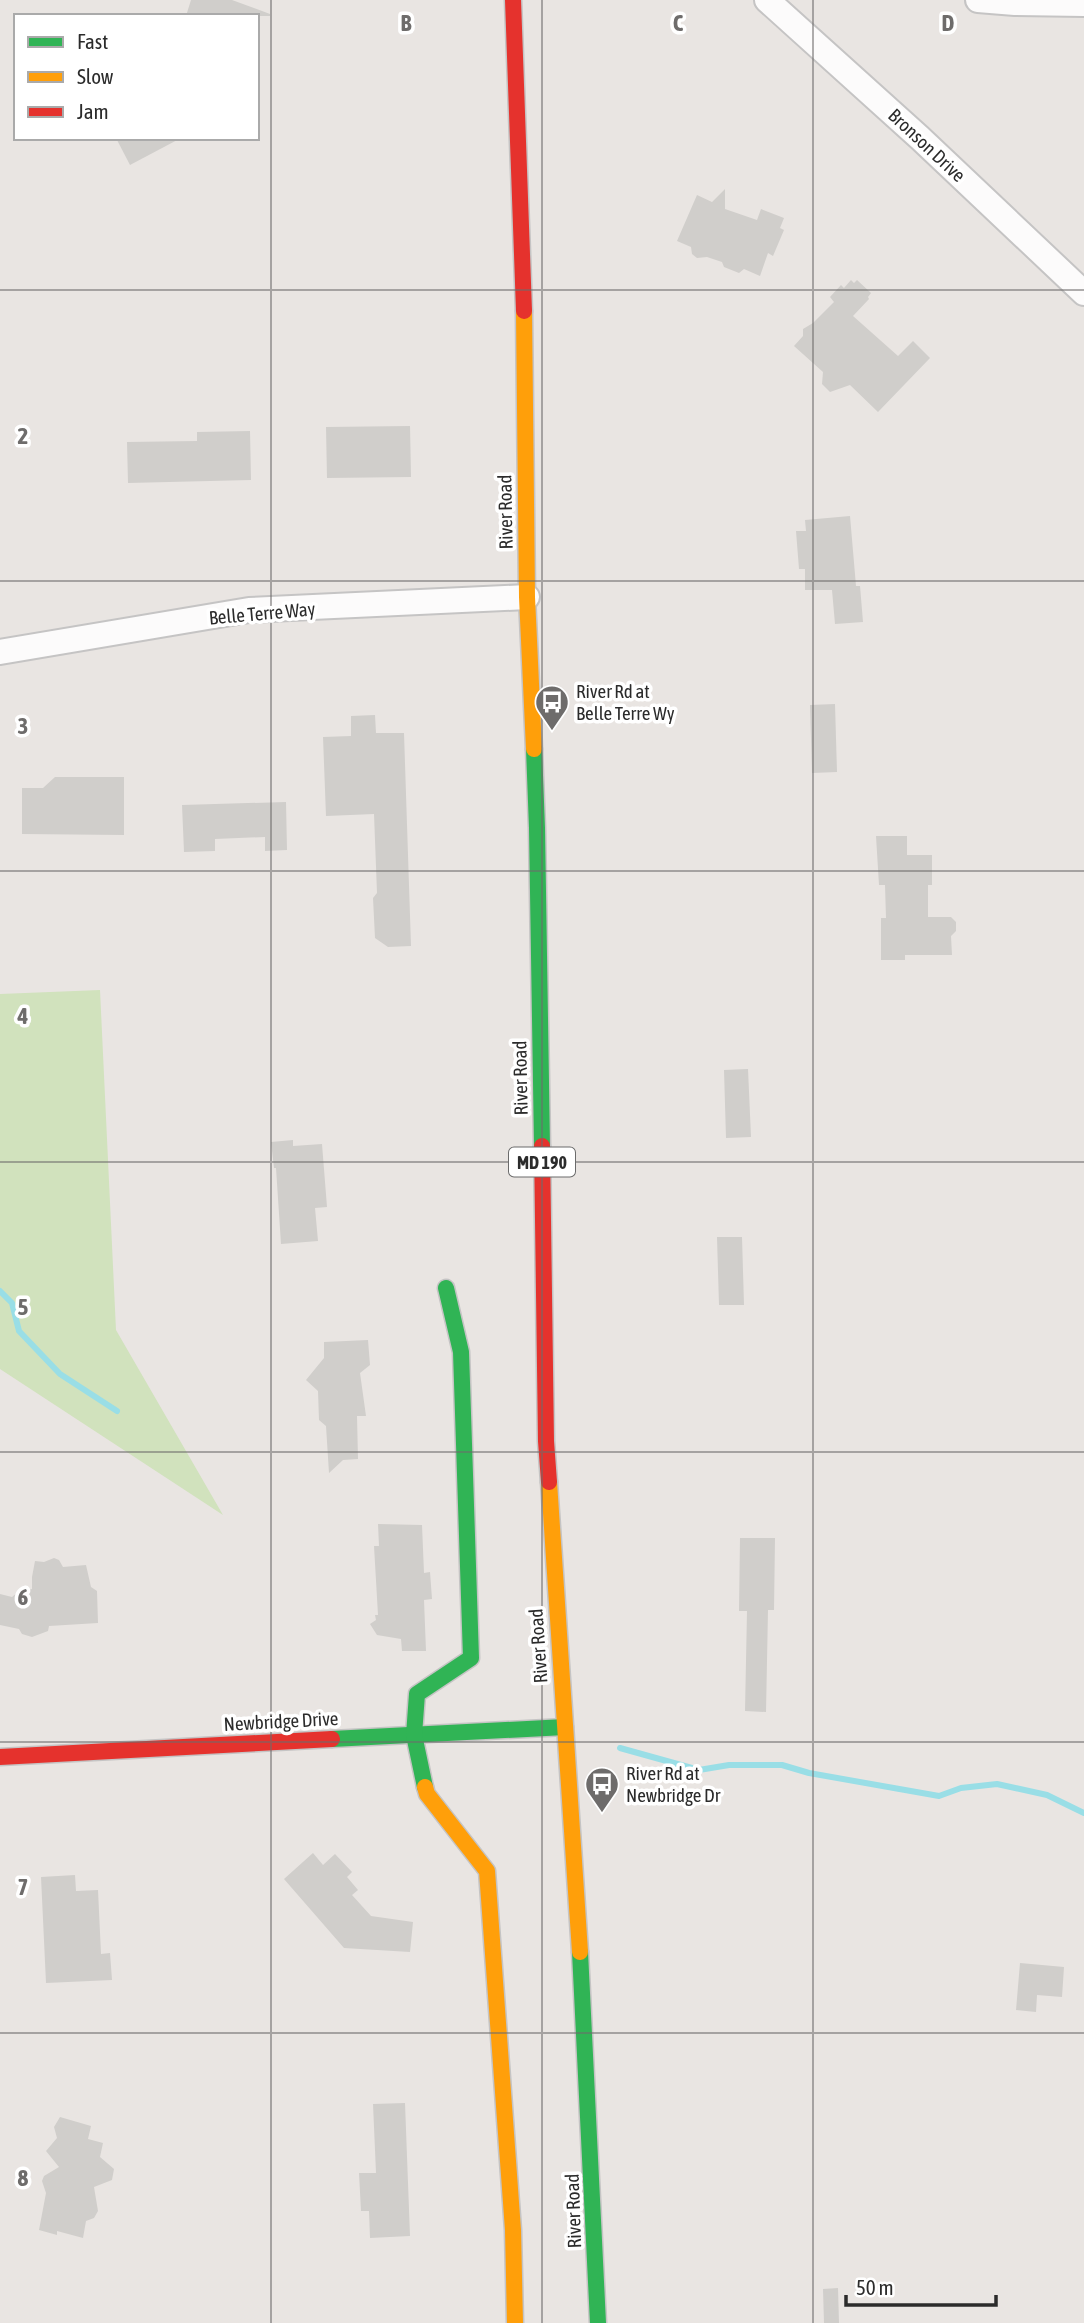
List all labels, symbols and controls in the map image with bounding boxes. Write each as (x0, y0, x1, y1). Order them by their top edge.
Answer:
text: B (401, 10, 412, 36)
text: C (673, 10, 684, 36)
text: D (942, 10, 955, 36)
legend (14, 14, 259, 140)
text: Fast (77, 29, 108, 53)
text: Slow (77, 64, 114, 88)
text: Jam (77, 99, 109, 123)
street label: Bronson Drive (884, 104, 970, 186)
text: 2 (18, 423, 28, 449)
street label: River Road (493, 475, 517, 549)
street label: Belle Terre Way (208, 597, 316, 629)
place label: River Rd at Belle Terre Wy (576, 680, 675, 724)
bus stop icon: River Rd at Belle Terre Wy (533, 683, 571, 732)
text: 3 (18, 713, 28, 739)
text: 4 (17, 1003, 29, 1029)
street label: River Road (508, 1041, 532, 1115)
road number: MD 190 (509, 1148, 575, 1176)
text: 5 (18, 1294, 29, 1320)
text: 6 (18, 1584, 29, 1610)
street label: River Road (524, 1608, 552, 1684)
street label: Newbridge Drive (223, 1707, 339, 1735)
place label: River Rd at Newbridge Dr (626, 1762, 721, 1806)
bus stop icon: River Rd at Newbridge Dr (583, 1765, 621, 1814)
text: 7 (18, 1874, 28, 1900)
text: 8 (18, 2165, 29, 2191)
street label: River Road (561, 2173, 585, 2249)
scale bar (846, 2264, 996, 2308)
text: 50 m (856, 2275, 894, 2299)

